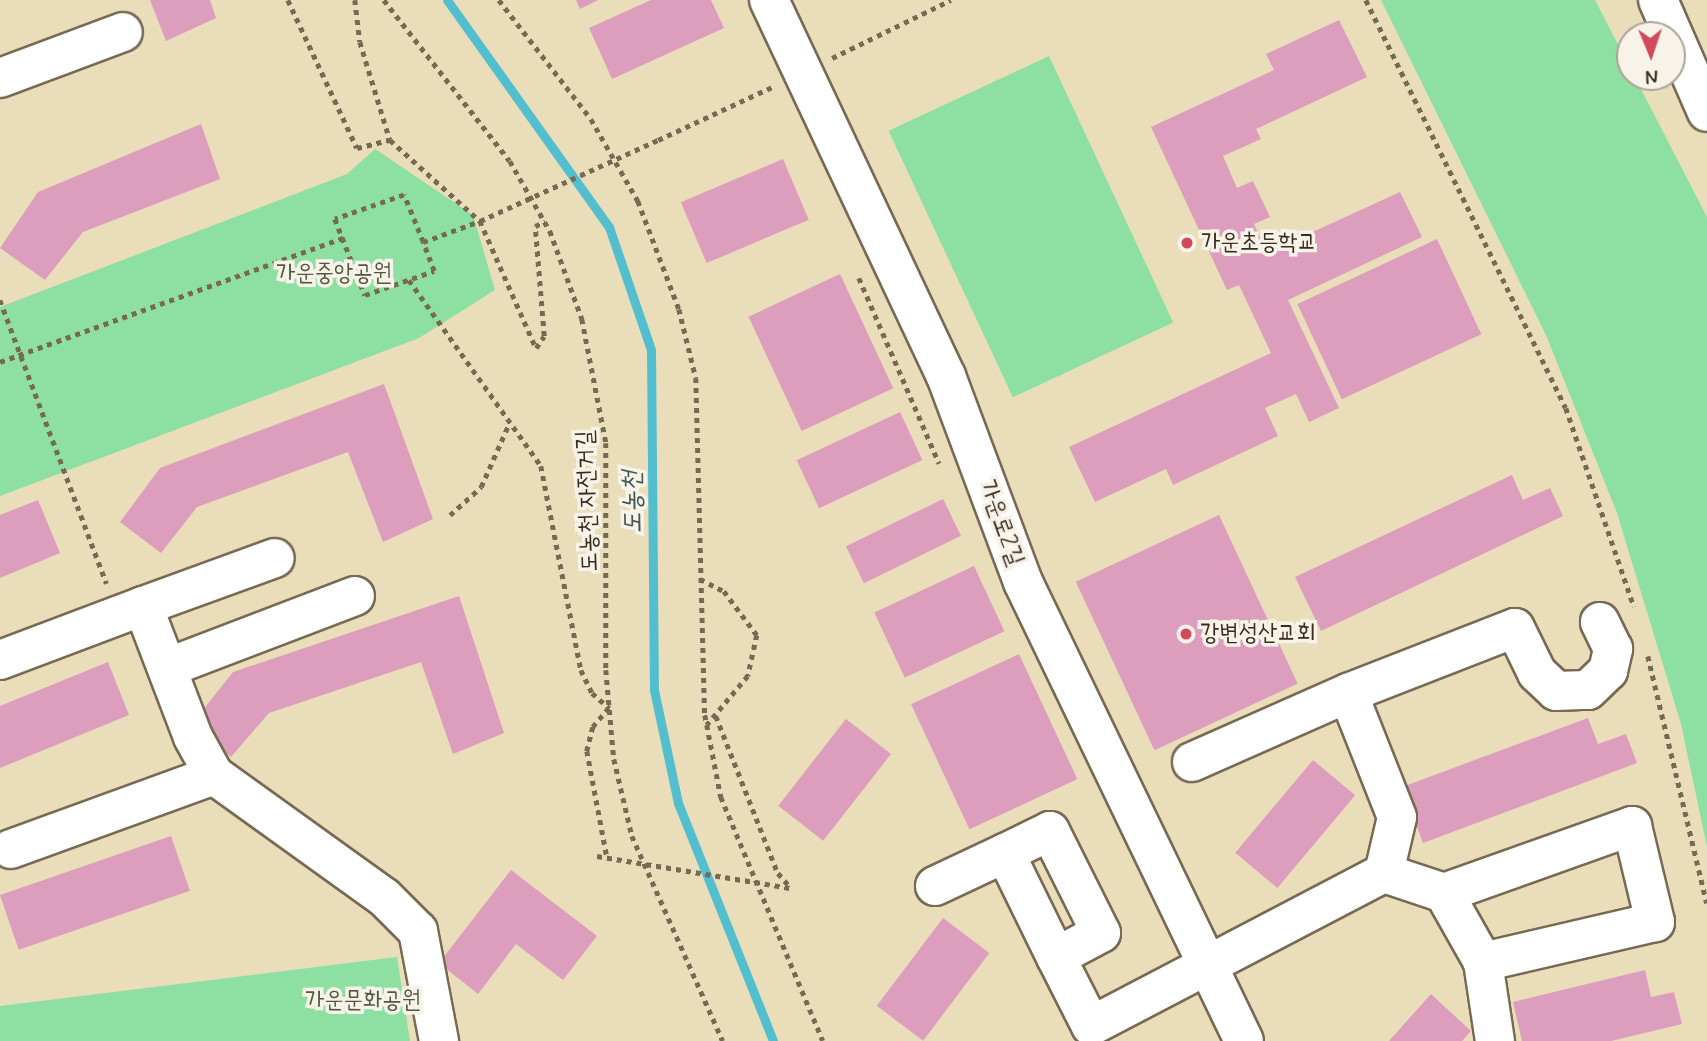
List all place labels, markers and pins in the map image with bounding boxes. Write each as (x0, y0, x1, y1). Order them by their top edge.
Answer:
place label: 가운초등학교 (1201, 229, 1317, 257)
marker: 가운초등학교 (1179, 235, 1195, 251)
place label: 강변성산교회 (1200, 620, 1316, 648)
marker: 강변성산교회 (1178, 626, 1194, 642)

